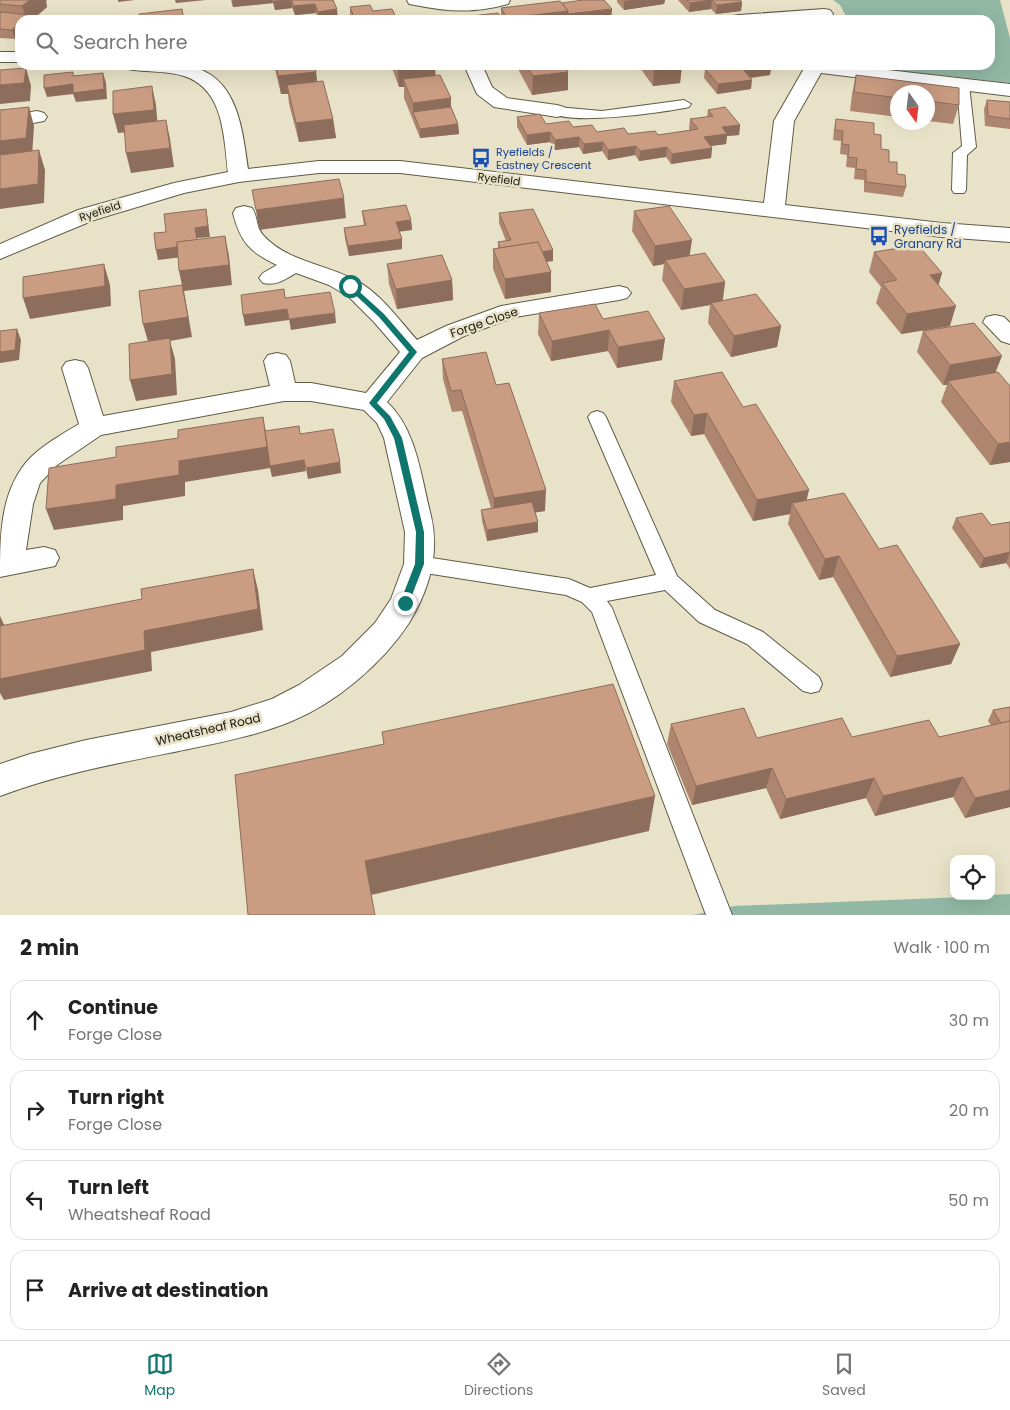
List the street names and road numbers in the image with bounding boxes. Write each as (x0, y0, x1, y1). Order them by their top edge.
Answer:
street label: Ryefield (477, 168, 521, 190)
street label: Ryefield (77, 197, 123, 225)
street label: Forge Close (448, 302, 520, 342)
street label: Wheatsheaf Road (154, 709, 262, 749)

